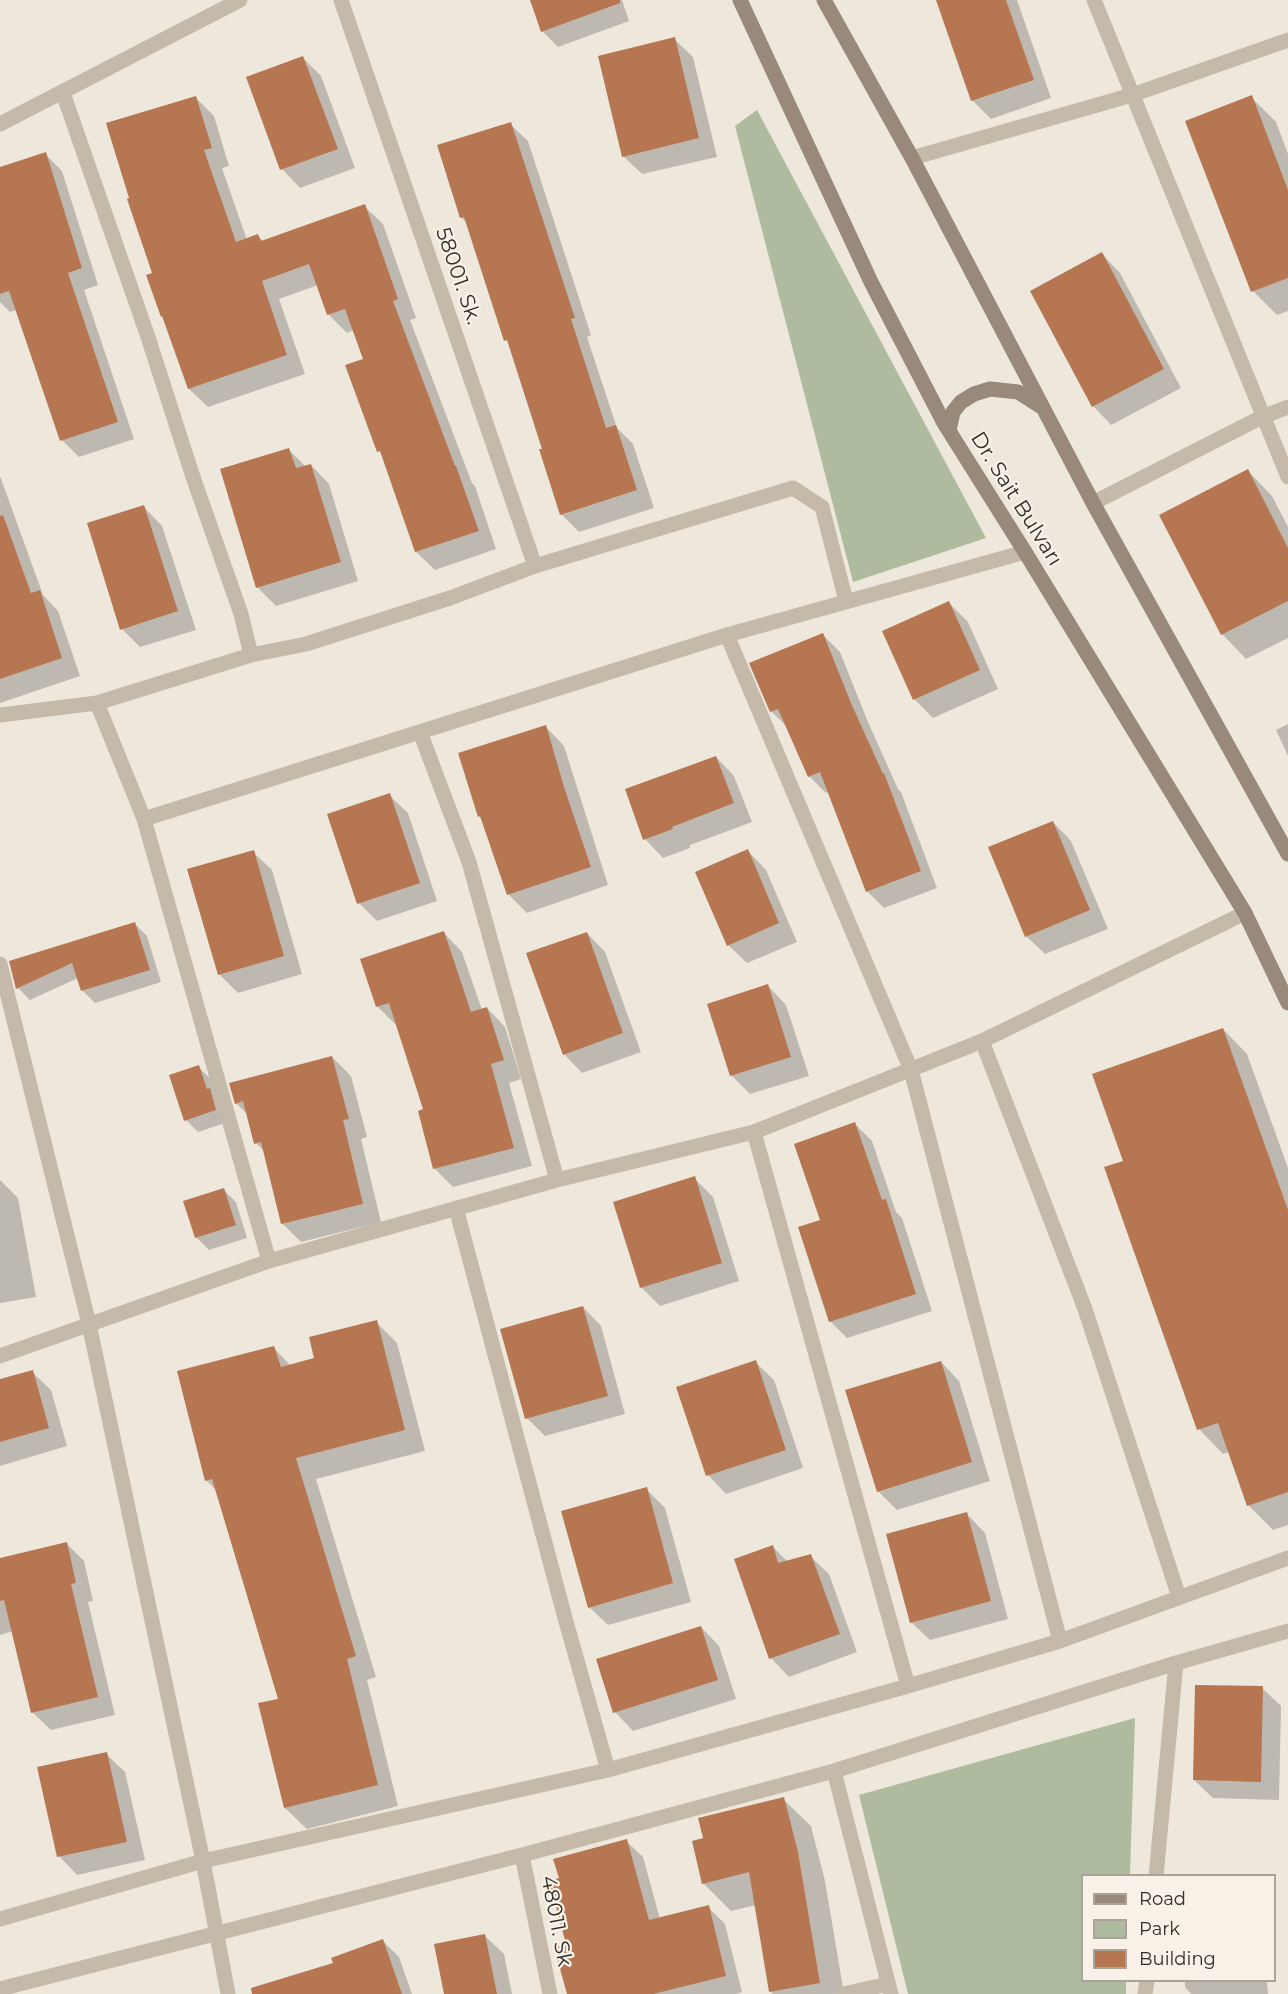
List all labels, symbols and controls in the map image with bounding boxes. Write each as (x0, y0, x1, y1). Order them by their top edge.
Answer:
street label: 58001. Sk. (430, 224, 486, 328)
street label: Dr. Sait Bulvarı (965, 427, 1067, 571)
street label: 48011. Sk (535, 1873, 577, 1969)
legend (1081, 1874, 1276, 1982)
text: Road (1139, 1888, 1186, 1910)
text: Park (1139, 1918, 1180, 1940)
text: Building (1139, 1948, 1216, 1970)

